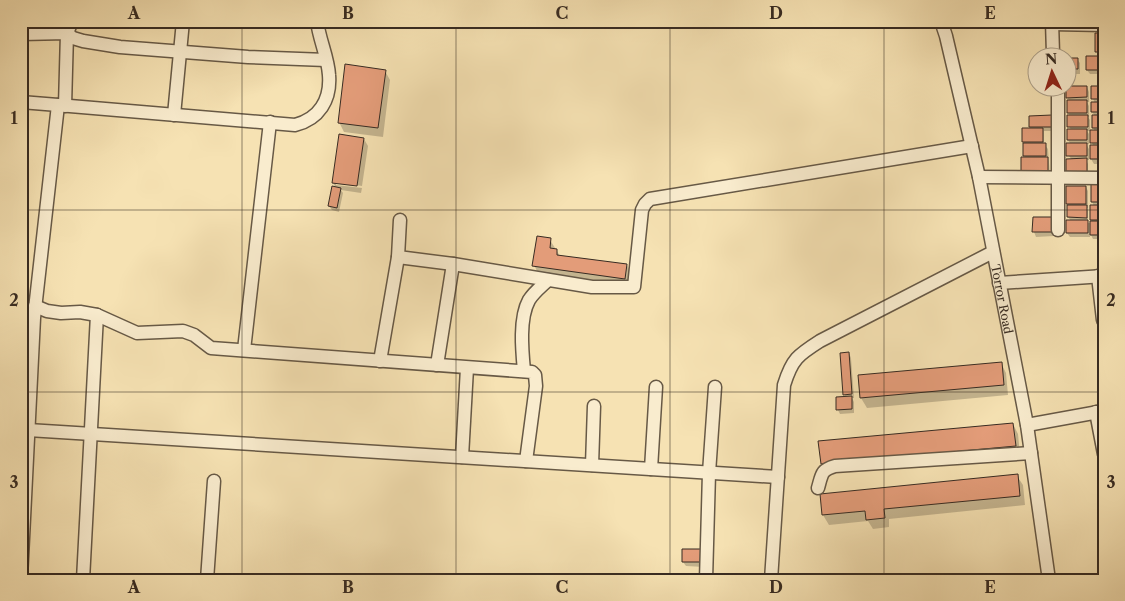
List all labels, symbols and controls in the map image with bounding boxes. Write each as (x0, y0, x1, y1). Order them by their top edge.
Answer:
text: A (127, 3, 141, 23)
text: B (342, 3, 354, 23)
text: C (556, 3, 568, 23)
text: D (769, 3, 783, 23)
text: E (984, 3, 996, 23)
north arrow (1028, 48, 1078, 98)
text: N (1044, 50, 1058, 68)
text: 1 (10, 108, 18, 128)
text: 1 (1107, 108, 1115, 128)
street label: Torror Road (989, 263, 1017, 336)
text: 2 (9, 290, 19, 310)
text: 2 (1106, 290, 1116, 310)
text: 3 (9, 472, 19, 492)
text: 3 (1106, 472, 1116, 492)
text: A (127, 577, 141, 597)
text: B (342, 577, 354, 597)
text: C (556, 577, 568, 597)
text: D (769, 577, 783, 597)
text: E (984, 577, 996, 597)

